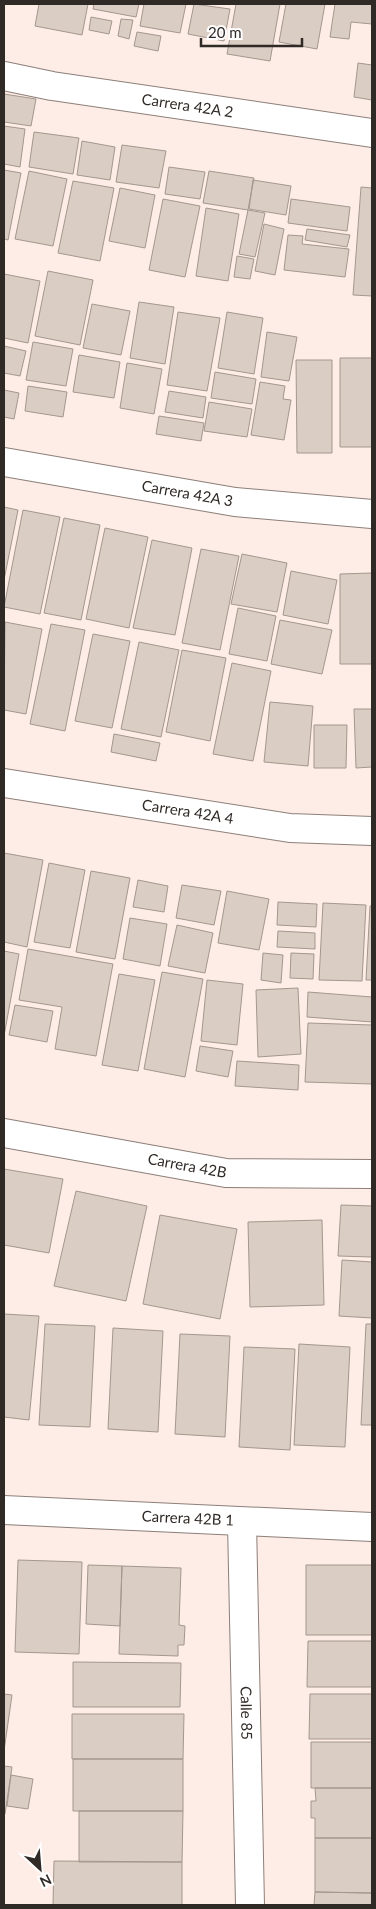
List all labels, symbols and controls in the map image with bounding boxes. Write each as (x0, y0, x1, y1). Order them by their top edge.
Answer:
scale bar (201, 15, 302, 47)
text: 20 m (208, 23, 242, 41)
street label: Carrera 42A 2 (141, 89, 235, 121)
street label: Carrera 42A 3 (140, 476, 234, 509)
street label: Carrera 42A 4 (141, 795, 235, 827)
street label: Carrera 42B (146, 1149, 228, 1181)
street label: Carrera 42B 1 (141, 1506, 234, 1529)
street label: Calle 85 (237, 1686, 257, 1740)
north arrow (15, 1844, 65, 1894)
text: N (37, 1871, 54, 1891)

